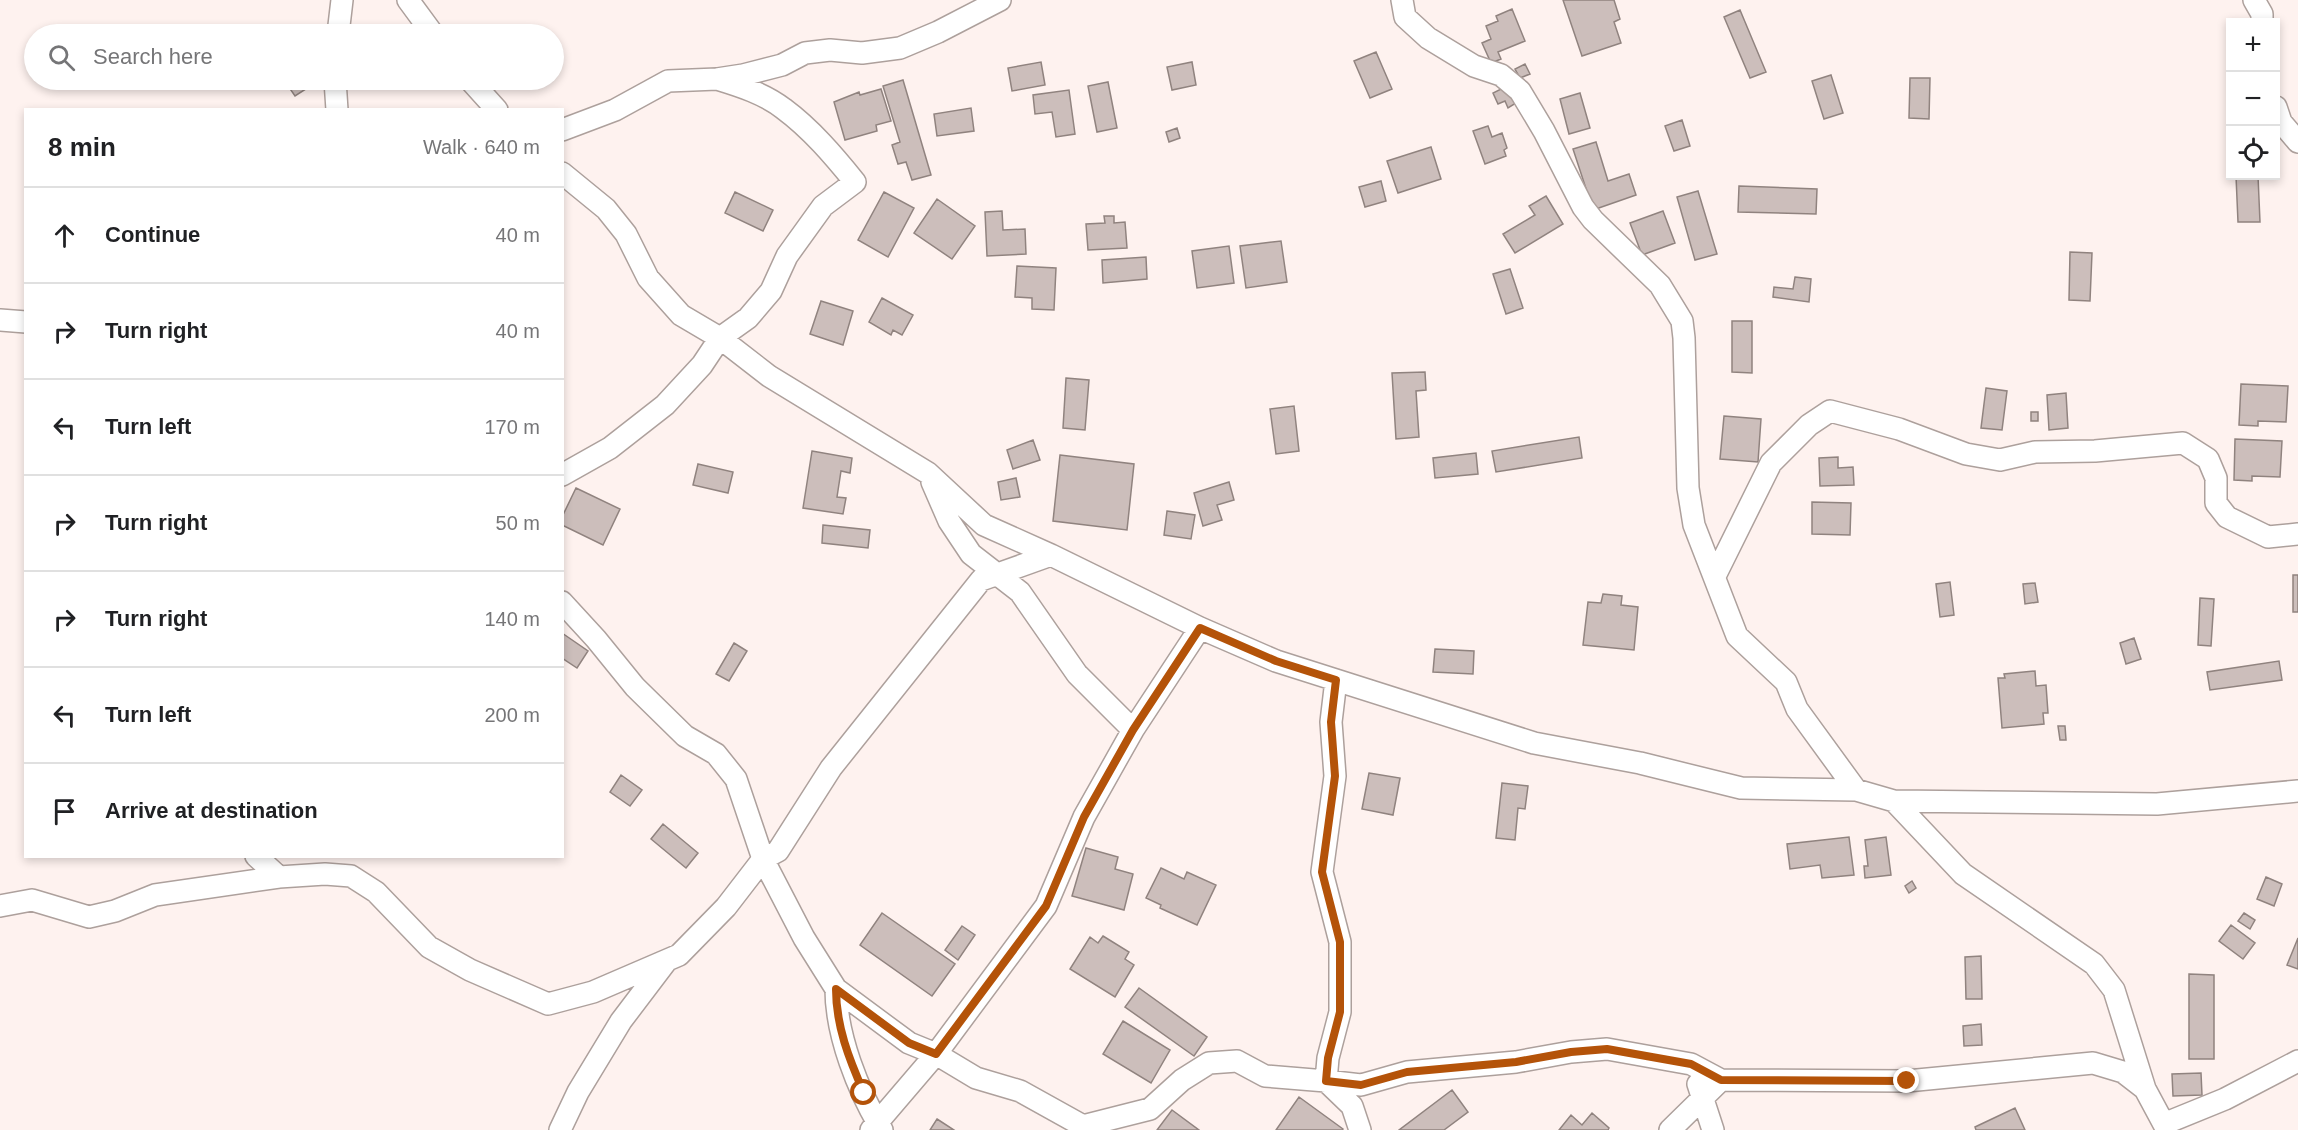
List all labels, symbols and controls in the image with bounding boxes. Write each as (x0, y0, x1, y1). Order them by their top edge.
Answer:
map controls (2226, 18, 2280, 180)
button: + (2226, 18, 2280, 72)
search box (24, 24, 564, 90)
icon: search (45, 41, 78, 74)
text: Search here (93, 44, 213, 69)
button: − (2226, 72, 2280, 126)
button: locate (2226, 126, 2280, 180)
text: 8 min (48, 132, 116, 162)
text: Walk · 640 m (423, 136, 540, 158)
icon: ahead (48, 219, 81, 252)
text: Continue (105, 222, 200, 247)
text: 40 m (496, 224, 540, 246)
icon: right (48, 315, 81, 348)
text: Turn right (105, 318, 207, 343)
text: 40 m (496, 320, 540, 342)
icon: left (48, 411, 81, 444)
text: Turn left (105, 414, 191, 439)
text: 170 m (484, 416, 540, 438)
icon: right (48, 507, 81, 540)
text: Turn right (105, 510, 207, 535)
text: 50 m (496, 512, 540, 534)
icon: right (48, 603, 81, 636)
text: Turn right (105, 606, 207, 631)
text: 140 m (484, 608, 540, 630)
icon: left (48, 699, 81, 732)
text: Turn left (105, 702, 191, 727)
text: 200 m (484, 704, 540, 726)
icon: arrive (48, 795, 81, 828)
text: Arrive at destination (105, 798, 318, 823)
route end (1893, 1067, 1919, 1093)
route start (850, 1079, 876, 1105)

